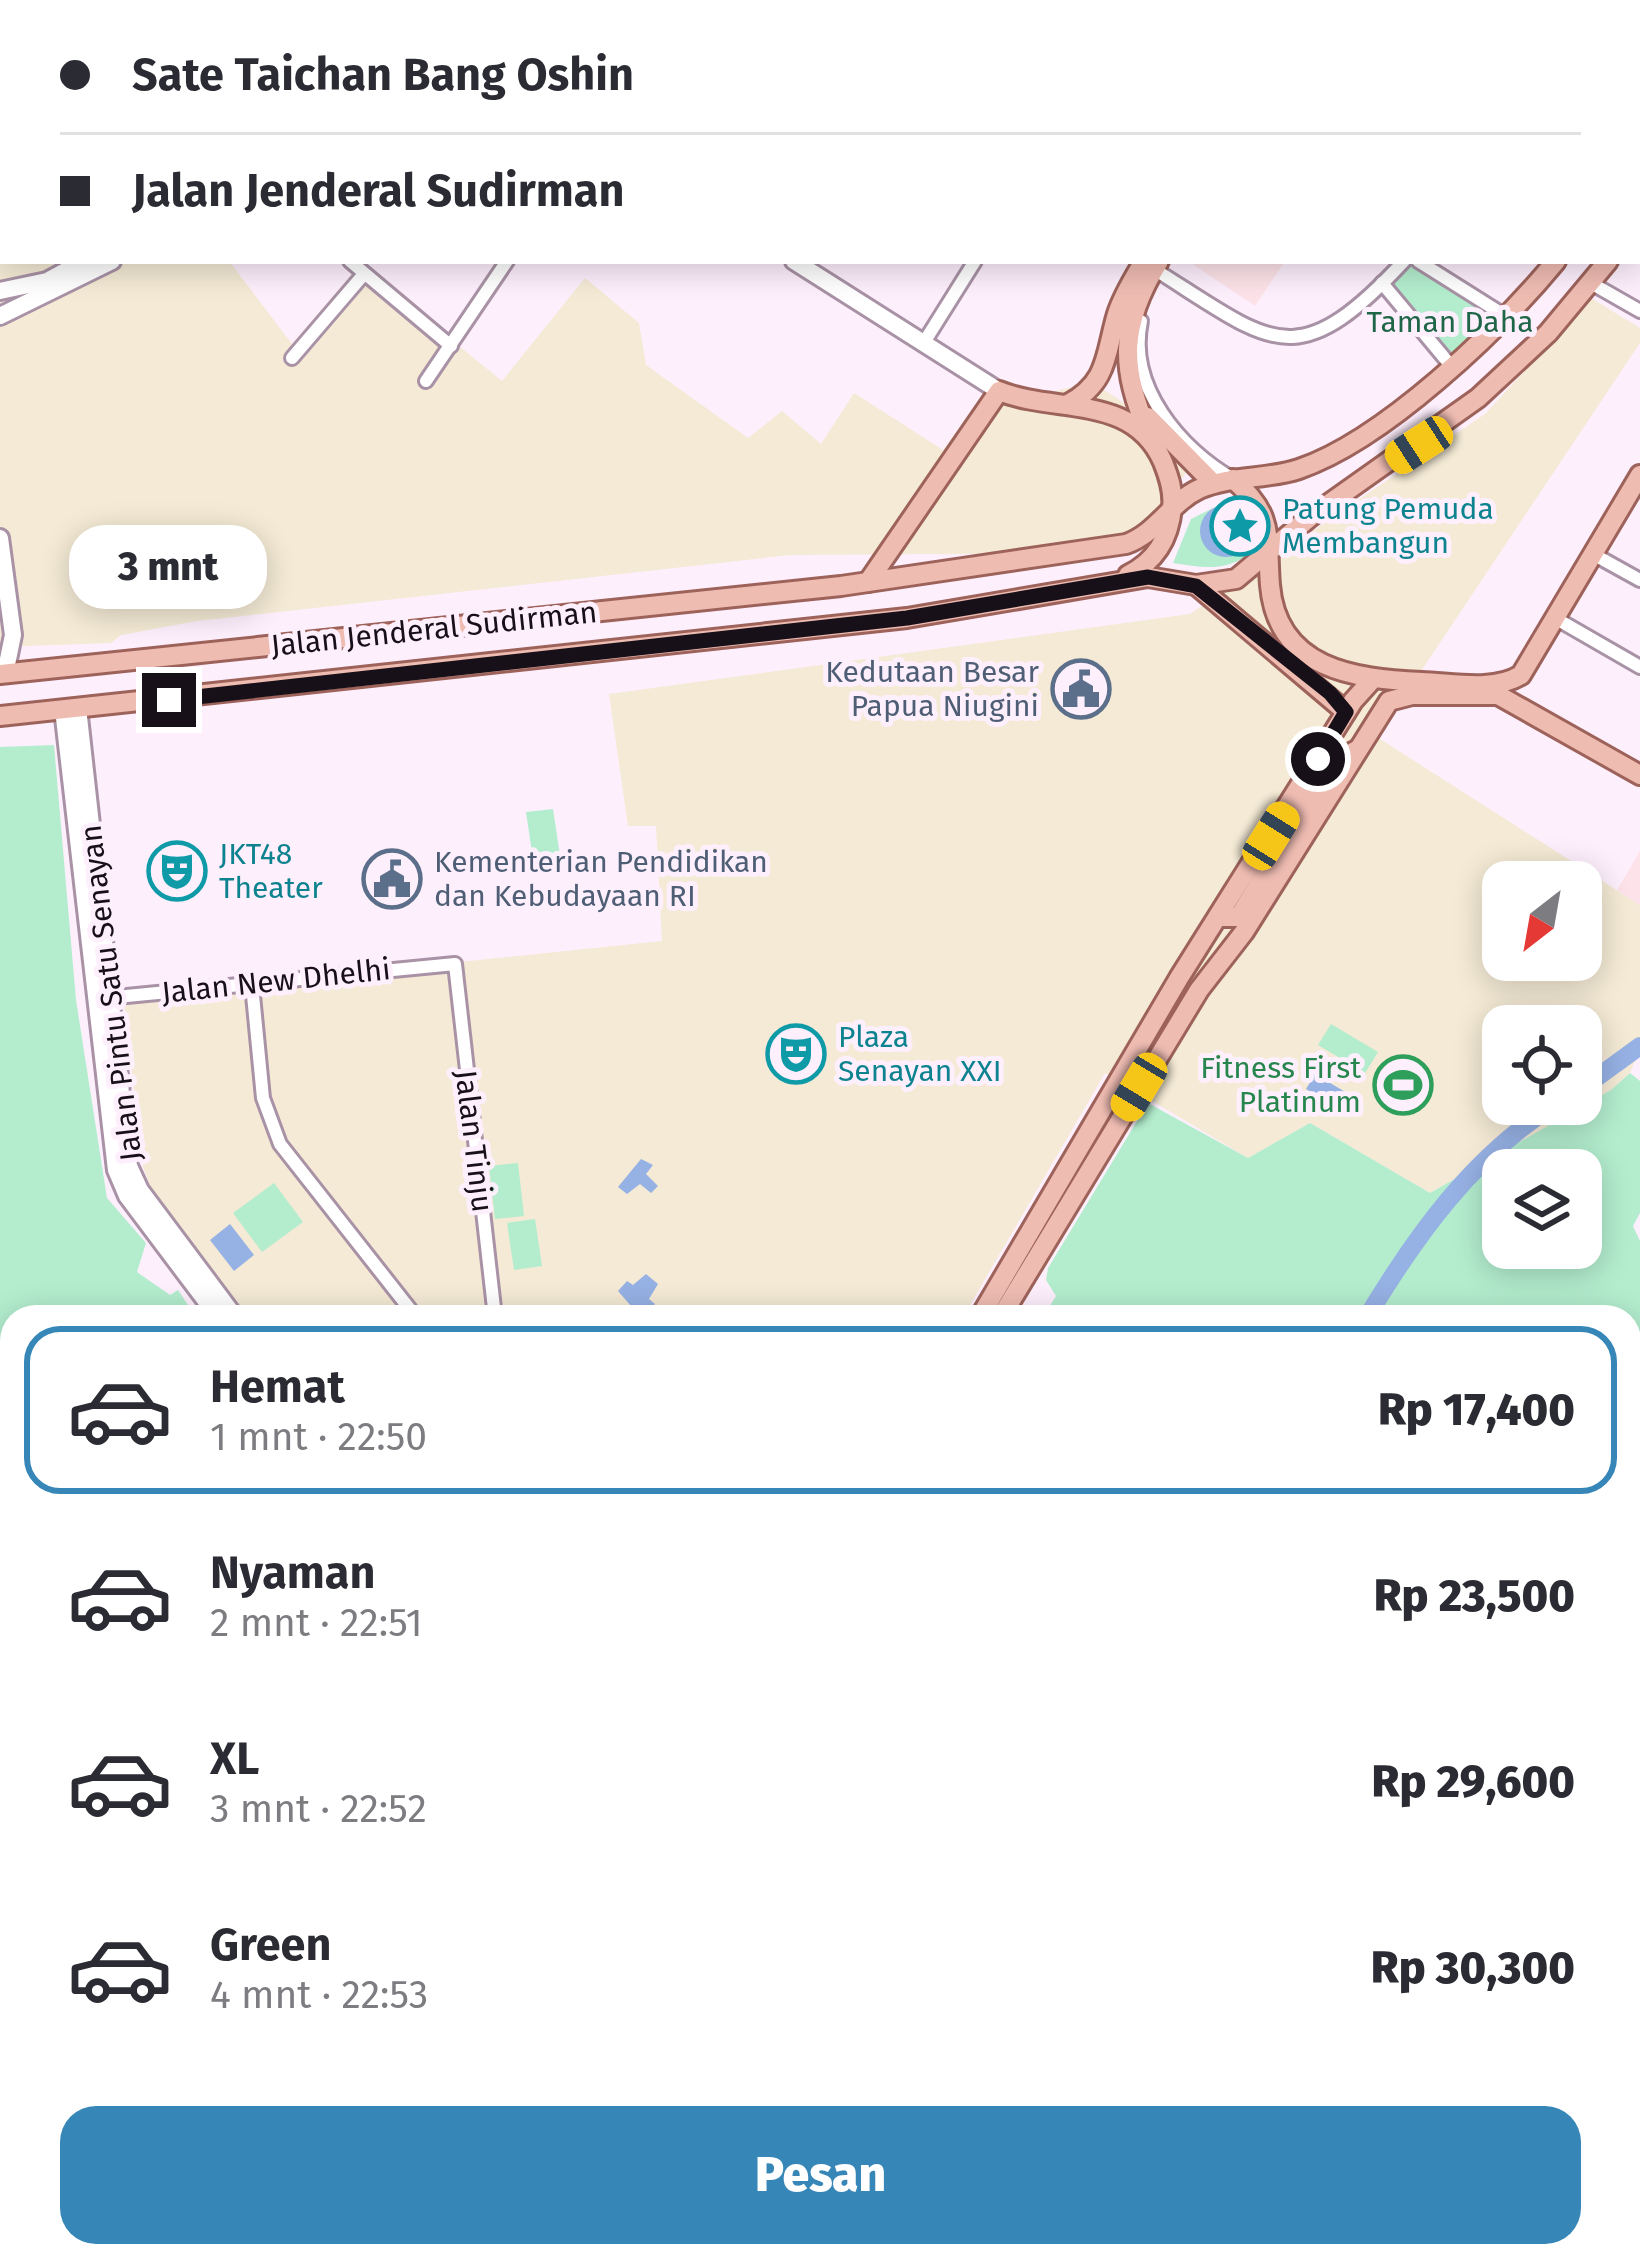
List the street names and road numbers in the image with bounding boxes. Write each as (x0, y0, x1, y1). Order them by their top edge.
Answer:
street label: Jalan Jenderal Sudirman (269, 594, 599, 664)
street label: Jalan Pintu Satu Senayan (73, 823, 149, 1163)
street label: Jalan New Dhelhi (160, 951, 392, 1011)
street label: Jalan Tinju (447, 1068, 501, 1214)

